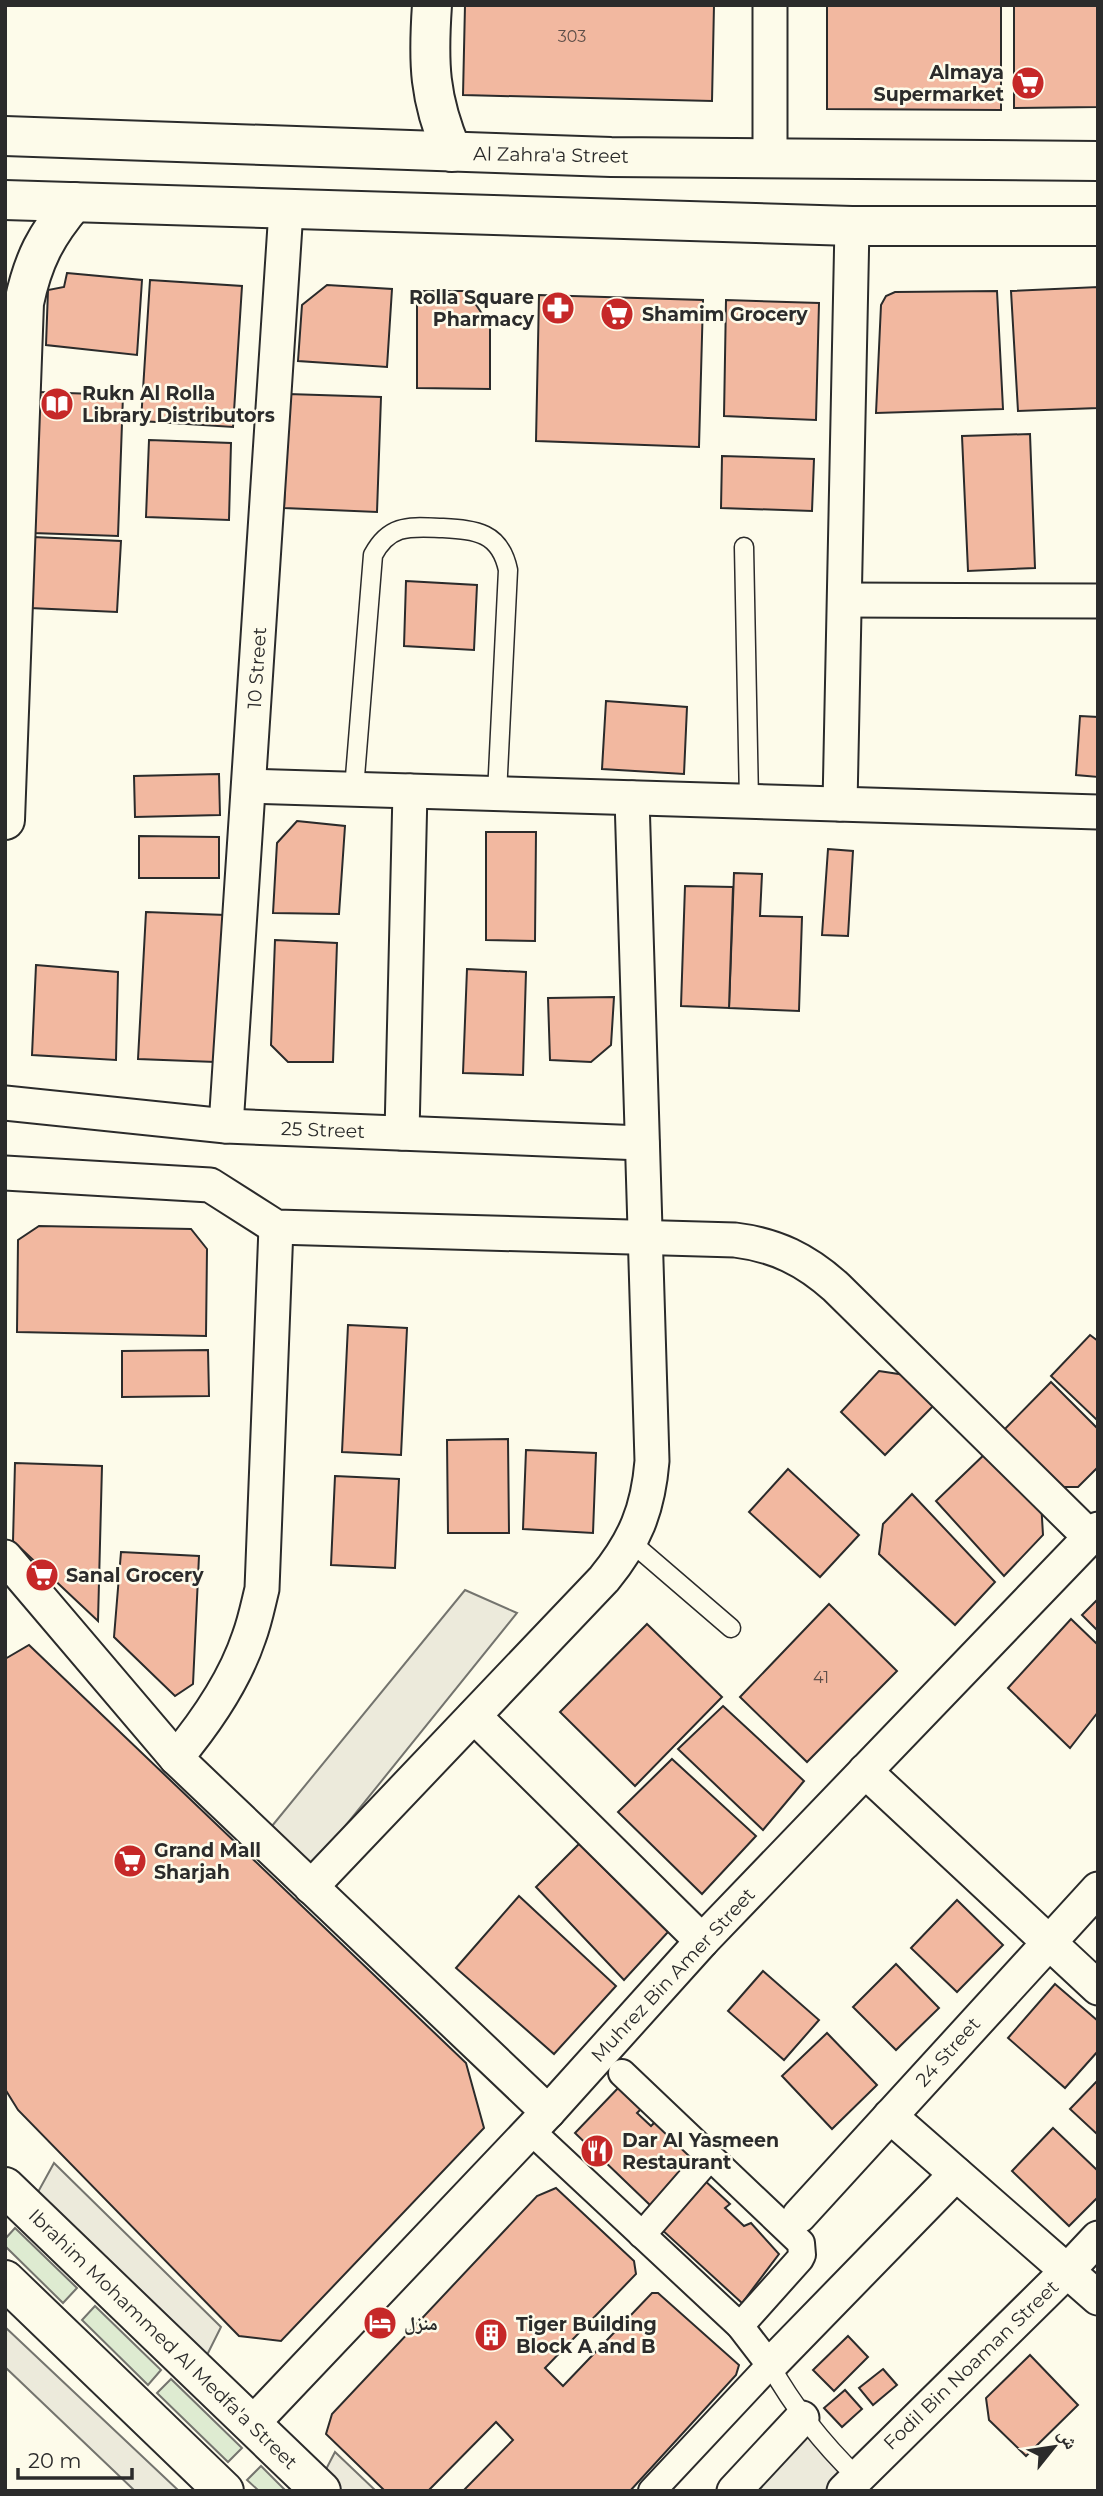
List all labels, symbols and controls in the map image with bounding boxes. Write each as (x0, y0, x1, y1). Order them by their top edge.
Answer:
house number: 303 (558, 27, 586, 46)
place label: Almaya Supermarket (874, 61, 1004, 106)
supermarket icon: Almaya Supermarket (1009, 64, 1047, 102)
street label: Al Zahra'a Street (473, 142, 629, 168)
place label: Rolla Square Pharmacy (409, 286, 535, 331)
pharmacy icon: Rolla Square Pharmacy (539, 289, 577, 327)
supermarket icon: Shamim Grocery (598, 295, 636, 333)
place label: Shamim Grocery (642, 303, 808, 326)
place label: Rukn Al Rolla Library Distributors (82, 382, 275, 427)
library icon: Rukn Al Rolla Library Distributors (38, 385, 76, 423)
street label: 10 Street (243, 626, 271, 710)
street label: 25 Street (281, 1117, 366, 1143)
supermarket icon: Sanal Grocery (23, 1556, 61, 1594)
place label: Sanal Grocery (66, 1564, 204, 1587)
house number: 41 (813, 1668, 829, 1687)
place label: Grand Mall Sharjah (154, 1839, 261, 1884)
supermarket icon: Grand Mall Sharjah (111, 1842, 149, 1880)
street label: Muhrez Bin Amer Street (586, 1883, 760, 2067)
street label: 24 Street (911, 2012, 985, 2091)
place label: Dar Al Yasmeen Restaurant (622, 2129, 779, 2174)
restaurant icon: Dar Al Yasmeen Restaurant (578, 2132, 616, 2170)
street label: Ibrahim Mohammed Al Medfa'a Street (24, 2204, 302, 2474)
street label: Fodil Bin Noaman Street (879, 2275, 1063, 2455)
hotel icon: منزل (361, 2304, 399, 2342)
place label: منزل (404, 2312, 438, 2335)
place label: Tiger Building Block A and B (516, 2313, 657, 2358)
building icon: Tiger Building Block A and B (472, 2316, 510, 2354)
north arrow (1019, 2412, 1089, 2482)
text: ش (1053, 2424, 1083, 2453)
scale bar (18, 2436, 131, 2480)
text: 20 m (28, 2448, 82, 2473)

